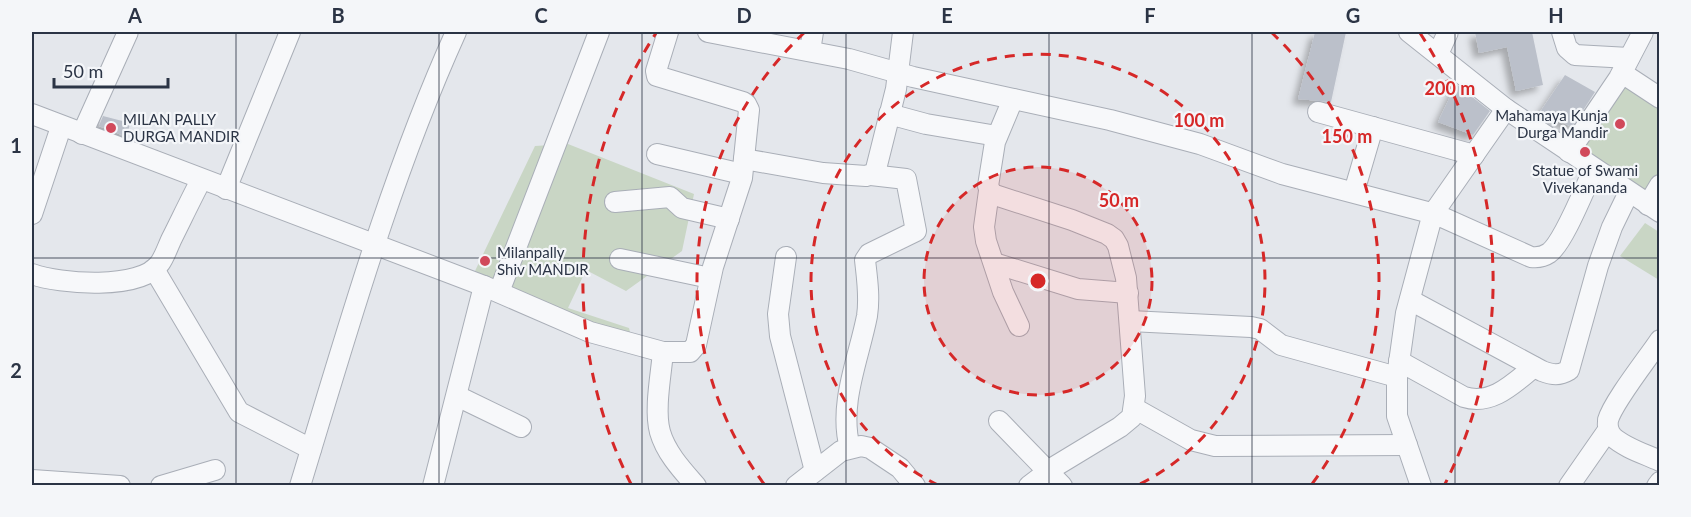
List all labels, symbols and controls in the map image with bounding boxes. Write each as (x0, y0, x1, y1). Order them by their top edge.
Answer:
text: A (127, 3, 142, 27)
text: B (331, 3, 345, 27)
text: C (534, 3, 548, 27)
text: D (736, 3, 752, 27)
text: E (941, 3, 953, 27)
text: F (1144, 3, 1156, 27)
text: G (1346, 3, 1360, 27)
text: H (1548, 3, 1564, 27)
scale bar (54, 51, 168, 89)
text: 50 m (63, 60, 103, 82)
text: 200 m (1425, 77, 1475, 99)
place label: Mahamaya Kunja Durga Mandir (1495, 106, 1609, 141)
text: 100 m (1174, 109, 1224, 131)
place label: MILAN PALLY DURGA MANDIR (123, 110, 240, 145)
marker: Mahamaya Kunja Durga Mandir (1613, 117, 1627, 131)
marker: MILAN PALLY DURGA MANDIR (104, 121, 118, 135)
text: 150 m (1322, 125, 1372, 147)
text: 1 (10, 133, 22, 157)
marker: Statue of Swami Vivekananda (1578, 145, 1592, 159)
place label: Statue of Swami Vivekananda (1532, 161, 1638, 196)
text: 50 m (1099, 189, 1139, 211)
place label: Milanpally Shiv MANDIR (497, 243, 589, 278)
marker: Milanpally Shiv MANDIR (478, 254, 492, 268)
centre of rings (1028, 271, 1048, 291)
text: 2 (10, 358, 22, 382)

